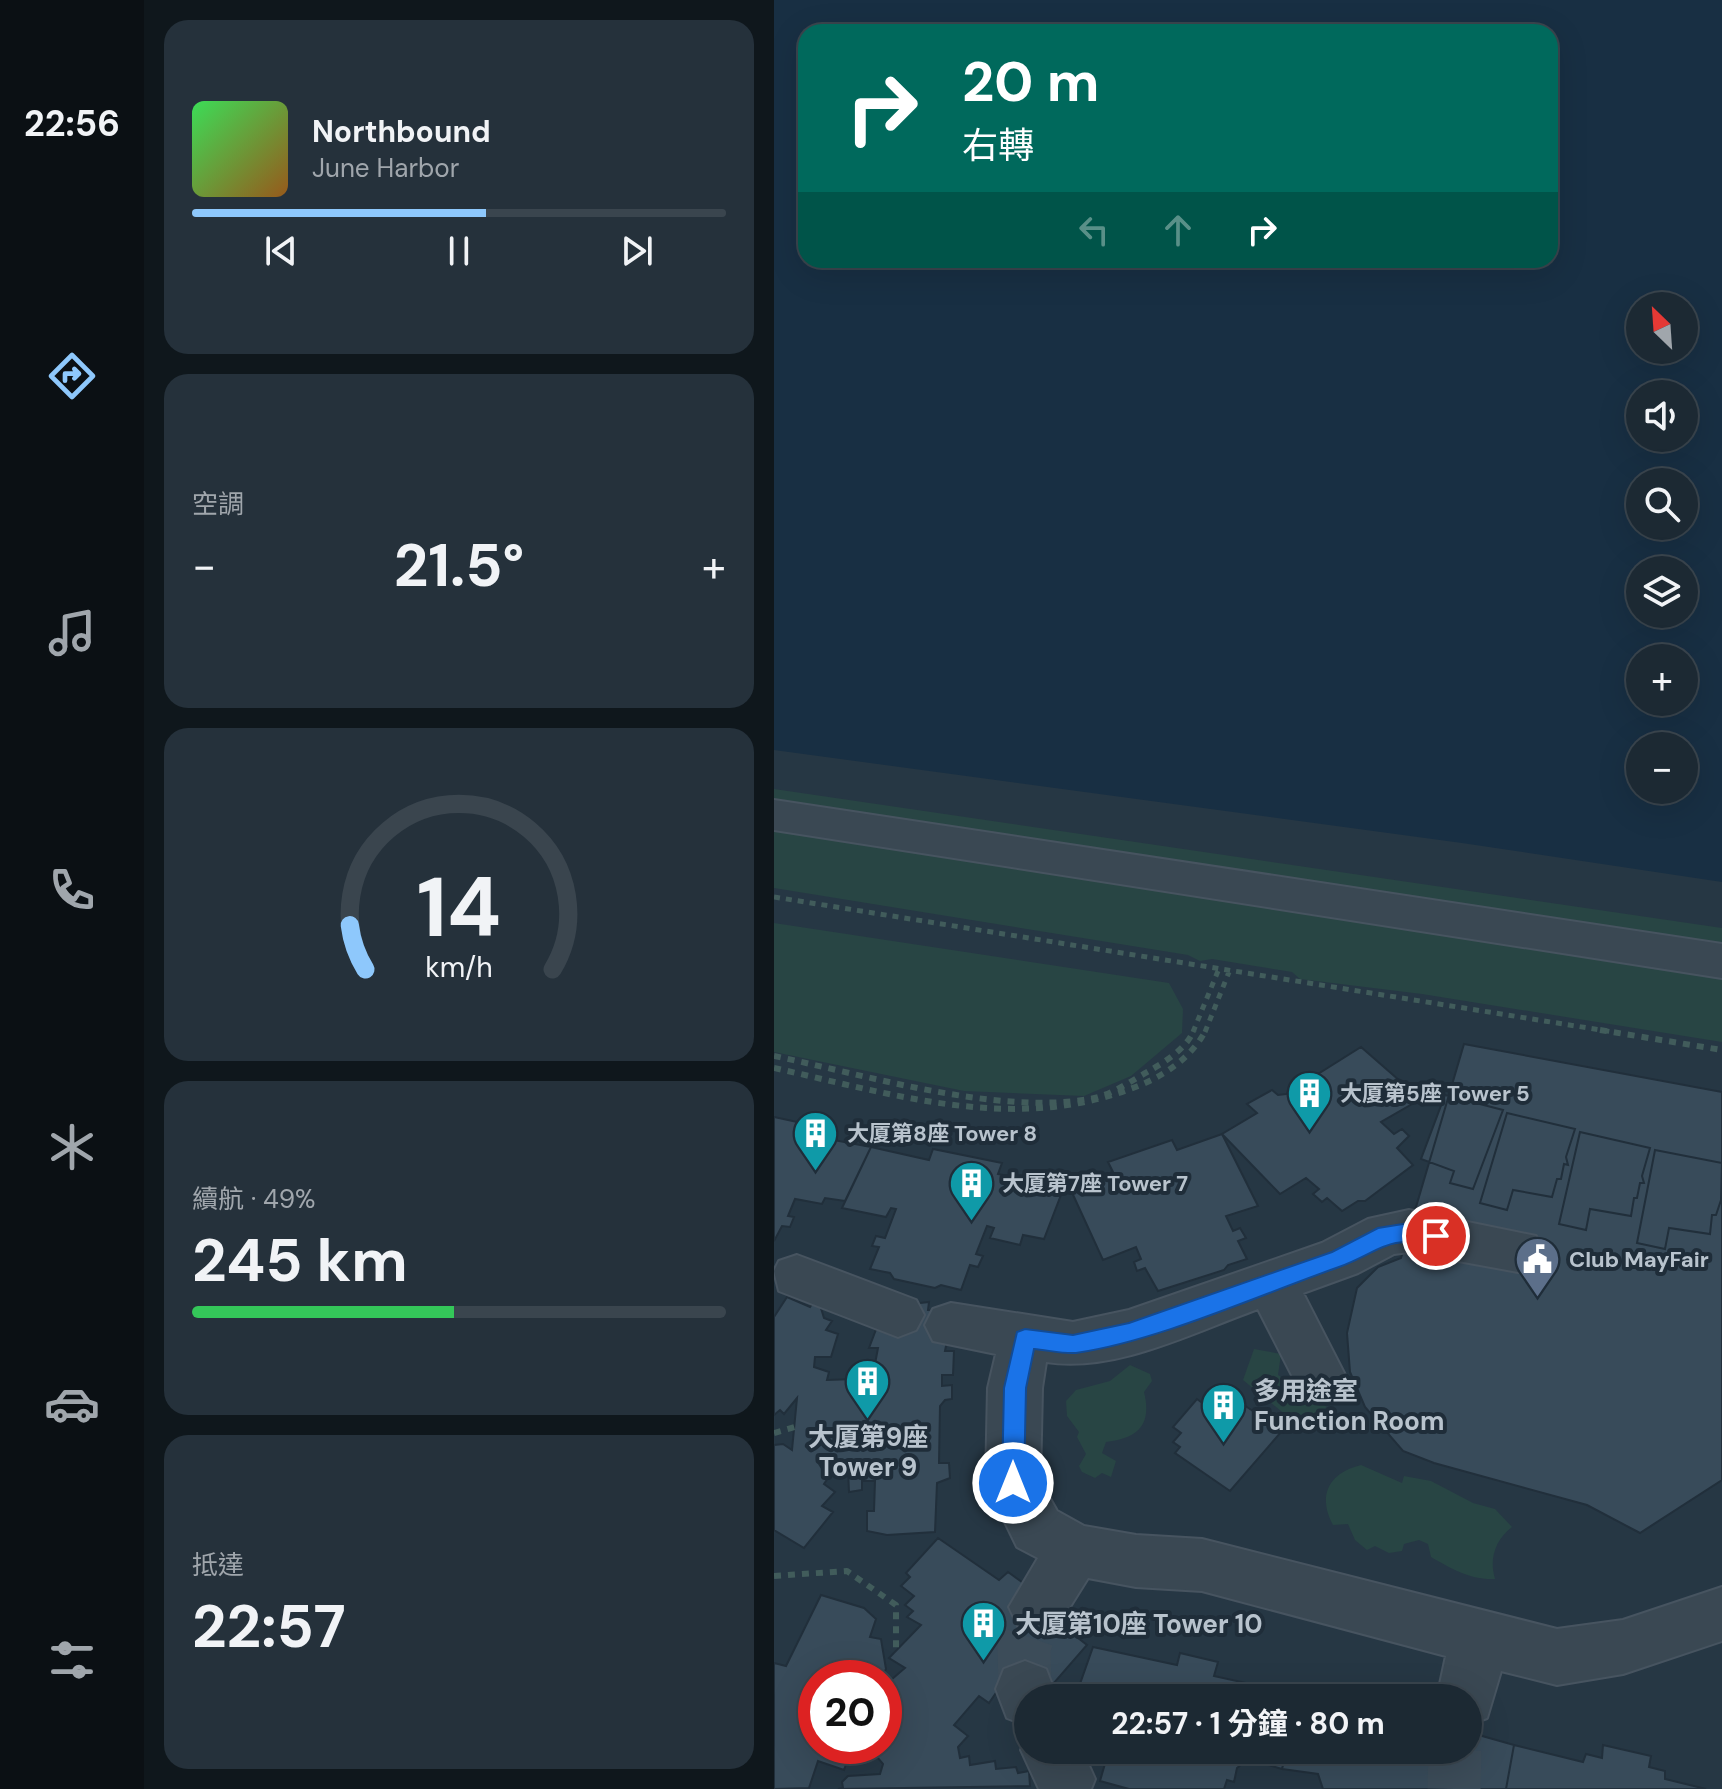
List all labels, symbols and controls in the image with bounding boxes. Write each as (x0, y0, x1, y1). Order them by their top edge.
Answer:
text: 20 m (962, 45, 1099, 118)
icon: right (830, 56, 934, 160)
text: 22:56 (24, 100, 120, 147)
text: Northbound (312, 112, 491, 151)
text: 右轉 (962, 122, 1034, 169)
text: June Harbor (312, 151, 459, 185)
icon: left (1072, 208, 1116, 252)
icon: ahead (1156, 208, 1200, 252)
icon: right (1240, 208, 1284, 252)
icon: previous (259, 229, 303, 273)
icon: pause (437, 229, 481, 273)
icon: next (615, 229, 659, 273)
north arrow (1626, 292, 1698, 364)
map controls (1626, 292, 1698, 804)
icon: directions (44, 348, 100, 404)
button: sound (1626, 380, 1698, 452)
button: search (1626, 468, 1698, 540)
text: 空調 (192, 487, 244, 521)
text: 21.5° (394, 526, 524, 605)
text: − (192, 537, 216, 595)
text: + (702, 537, 726, 595)
button: layers (1626, 556, 1698, 628)
icon: music (44, 605, 100, 661)
button: + (1626, 644, 1698, 716)
button: − (1626, 732, 1698, 804)
text: 14 (417, 853, 501, 962)
icon: phone (44, 862, 100, 918)
text: km/h (425, 950, 493, 987)
building icon: 大厦第5座 Tower 5 (1285, 1069, 1333, 1132)
place label: 大厦第5座 Tower 5 (1340, 1079, 1530, 1108)
building icon: 大厦第8座 Tower 8 (792, 1109, 840, 1172)
icon: climate (44, 1119, 100, 1175)
place label: 大厦第8座 Tower 8 (847, 1119, 1037, 1148)
building icon: 大厦第7座 Tower 7 (947, 1159, 995, 1222)
place label: 大厦第7座 Tower 7 (1002, 1169, 1188, 1198)
text: 續航 · 49% (192, 1182, 316, 1216)
pin (1402, 1202, 1470, 1270)
icon: arrive (1414, 1214, 1458, 1258)
text: 245 km (192, 1221, 408, 1300)
public building icon: Club MayFair (1514, 1235, 1562, 1298)
place label: Club MayFair (1569, 1245, 1709, 1274)
building icon: 大厦第9座 Tower 9 (844, 1358, 892, 1421)
place label: 多用途室 Function Room (1254, 1374, 1444, 1438)
icon: car (44, 1376, 100, 1432)
building icon: 多用途室 Function Room (1199, 1382, 1247, 1445)
place label: 大厦第9座 Tower 9 (808, 1420, 928, 1484)
position arrow (971, 1441, 1055, 1525)
text: 抵達 (192, 1548, 244, 1582)
text: 22:57 (192, 1587, 346, 1666)
building icon: 大厦第10座 Tower 10 (960, 1600, 1008, 1663)
place label: 大厦第10座 Tower 10 (1015, 1607, 1263, 1641)
icon: filters (44, 1632, 100, 1688)
speed limit sign: 20 (798, 1660, 902, 1764)
text: 22:57 · 1 分鐘 · 80 m (1111, 1704, 1385, 1743)

